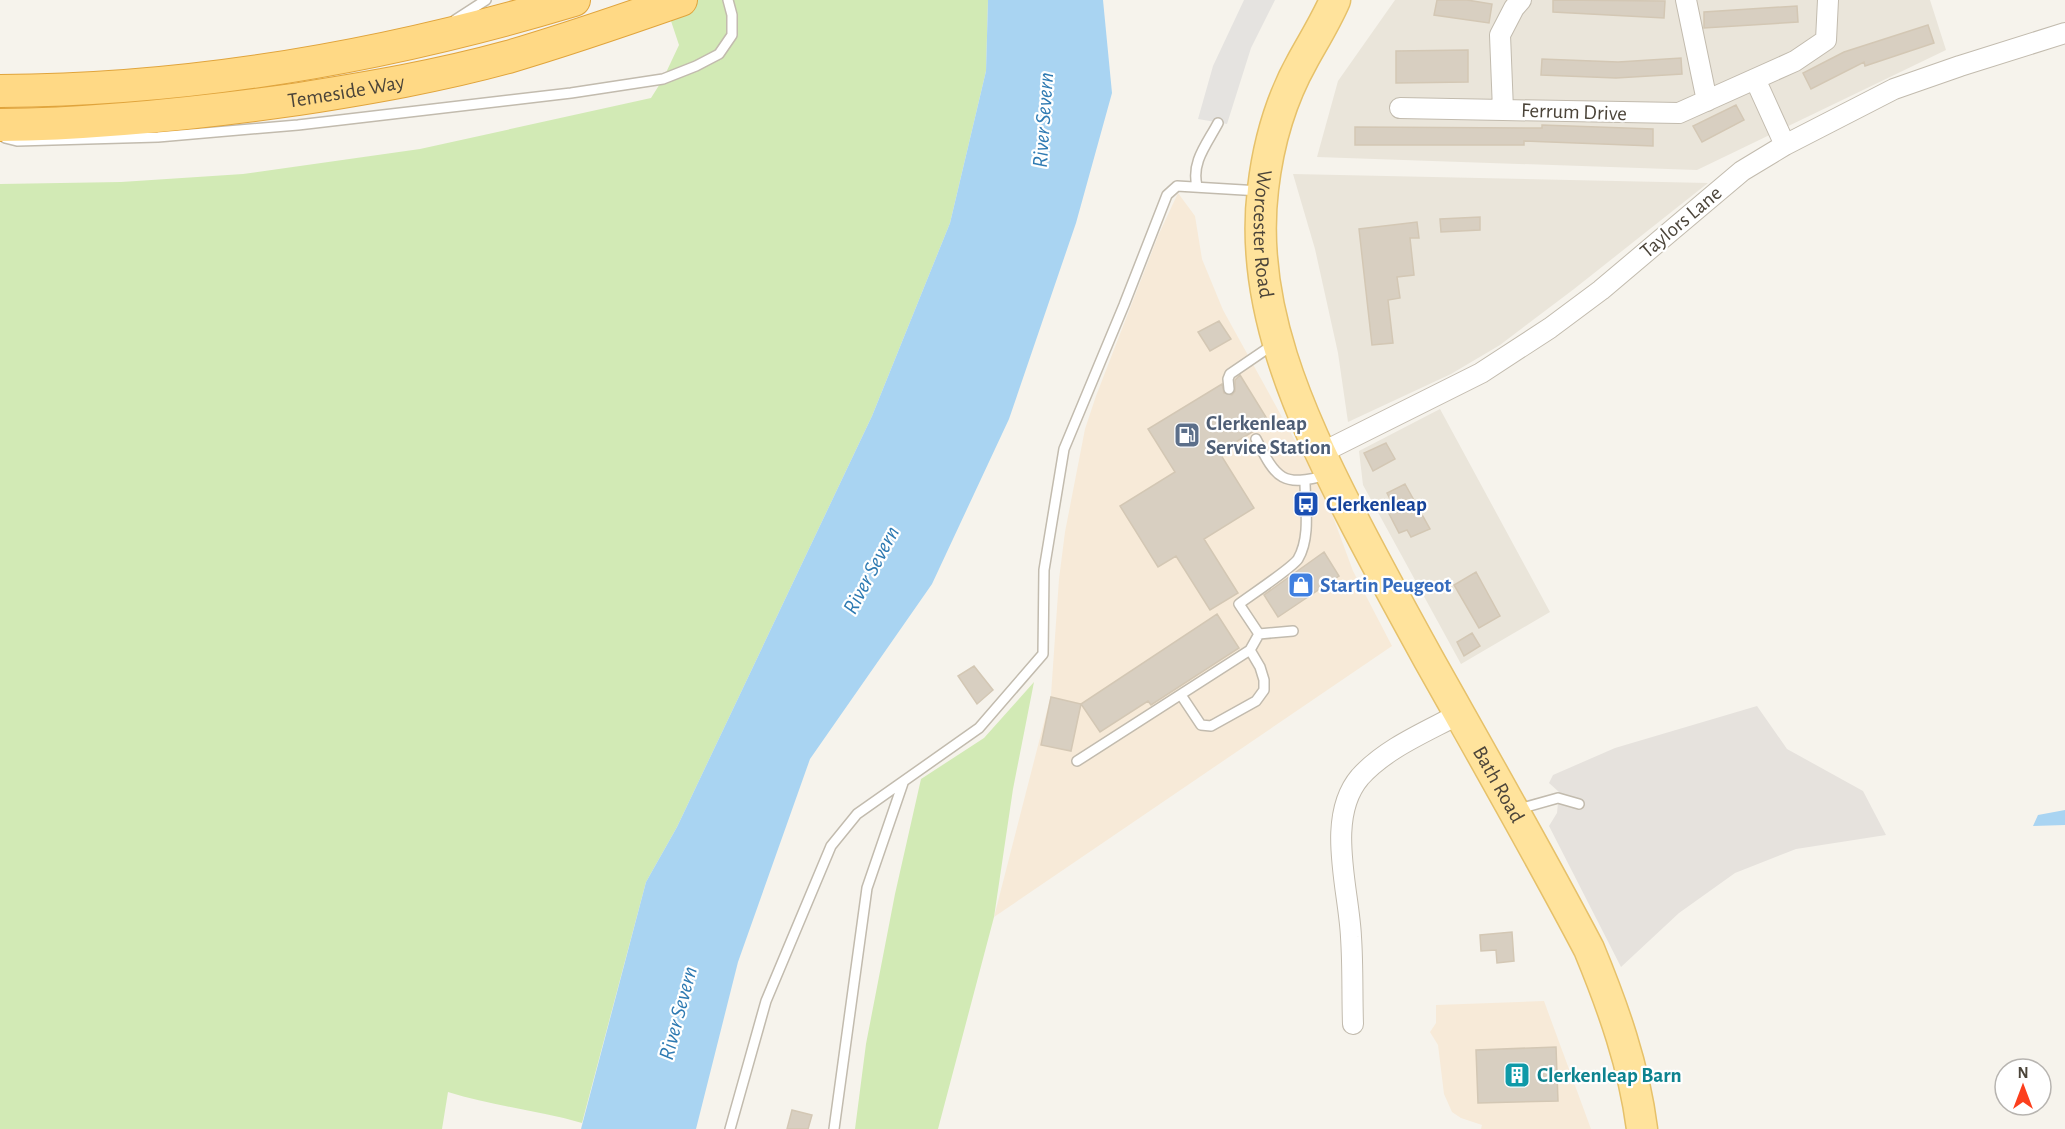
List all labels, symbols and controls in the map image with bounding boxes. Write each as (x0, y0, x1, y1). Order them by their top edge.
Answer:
street label: Temeside Way (286, 71, 406, 111)
water label: River Severn (1029, 71, 1057, 169)
street label: Ferrum Drive (1521, 100, 1627, 124)
street label: Worcester Road (1250, 169, 1278, 300)
street label: Taylors Lane (1636, 182, 1726, 262)
place label: Clerkenleap Service Station (1206, 413, 1331, 458)
fuel station icon: Clerkenleap Service Station (1172, 420, 1202, 450)
bus stop icon: Clerkenleap (1291, 489, 1321, 519)
place label: Clerkenleap (1326, 494, 1427, 515)
water label: River Severn (839, 522, 903, 618)
shop icon: Startin Peugeot (1286, 570, 1316, 600)
place label: Startin Peugeot (1320, 575, 1451, 596)
street label: Bath Road (1469, 742, 1529, 826)
water label: River Severn (655, 964, 701, 1062)
north arrow (1993, 1057, 2053, 1117)
building icon: Clerkenleap Barn (1502, 1060, 1532, 1090)
place label: Clerkenleap Barn (1537, 1065, 1682, 1086)
text: N (2017, 1065, 2029, 1081)

